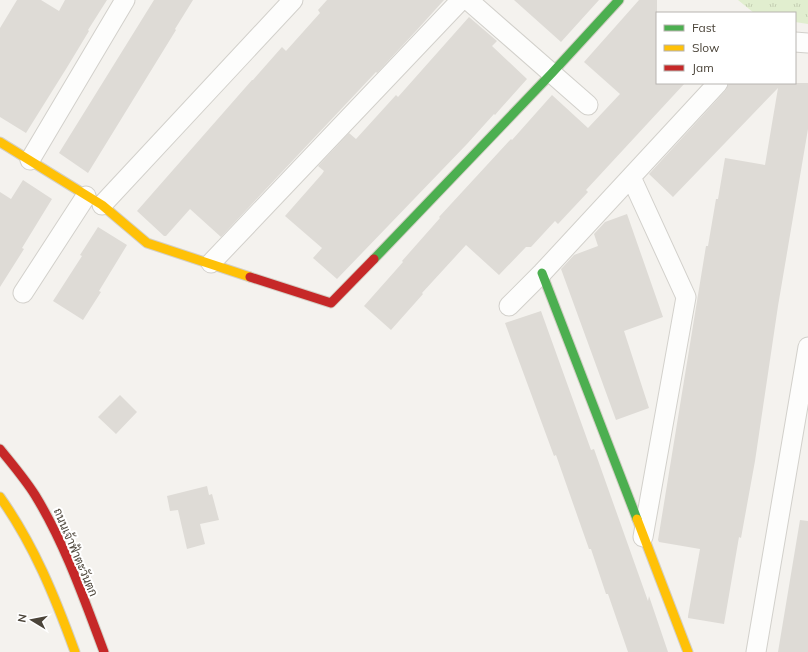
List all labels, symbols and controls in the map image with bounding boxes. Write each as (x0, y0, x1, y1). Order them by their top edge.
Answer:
legend (656, 12, 796, 84)
text: Fast (692, 20, 716, 35)
text: Slow (692, 40, 720, 55)
text: Jam (692, 60, 714, 75)
street label: ถนนเจ้าฟ้าตะวันตก (51, 506, 101, 599)
north arrow (12, 600, 52, 640)
text: N (15, 613, 30, 624)

